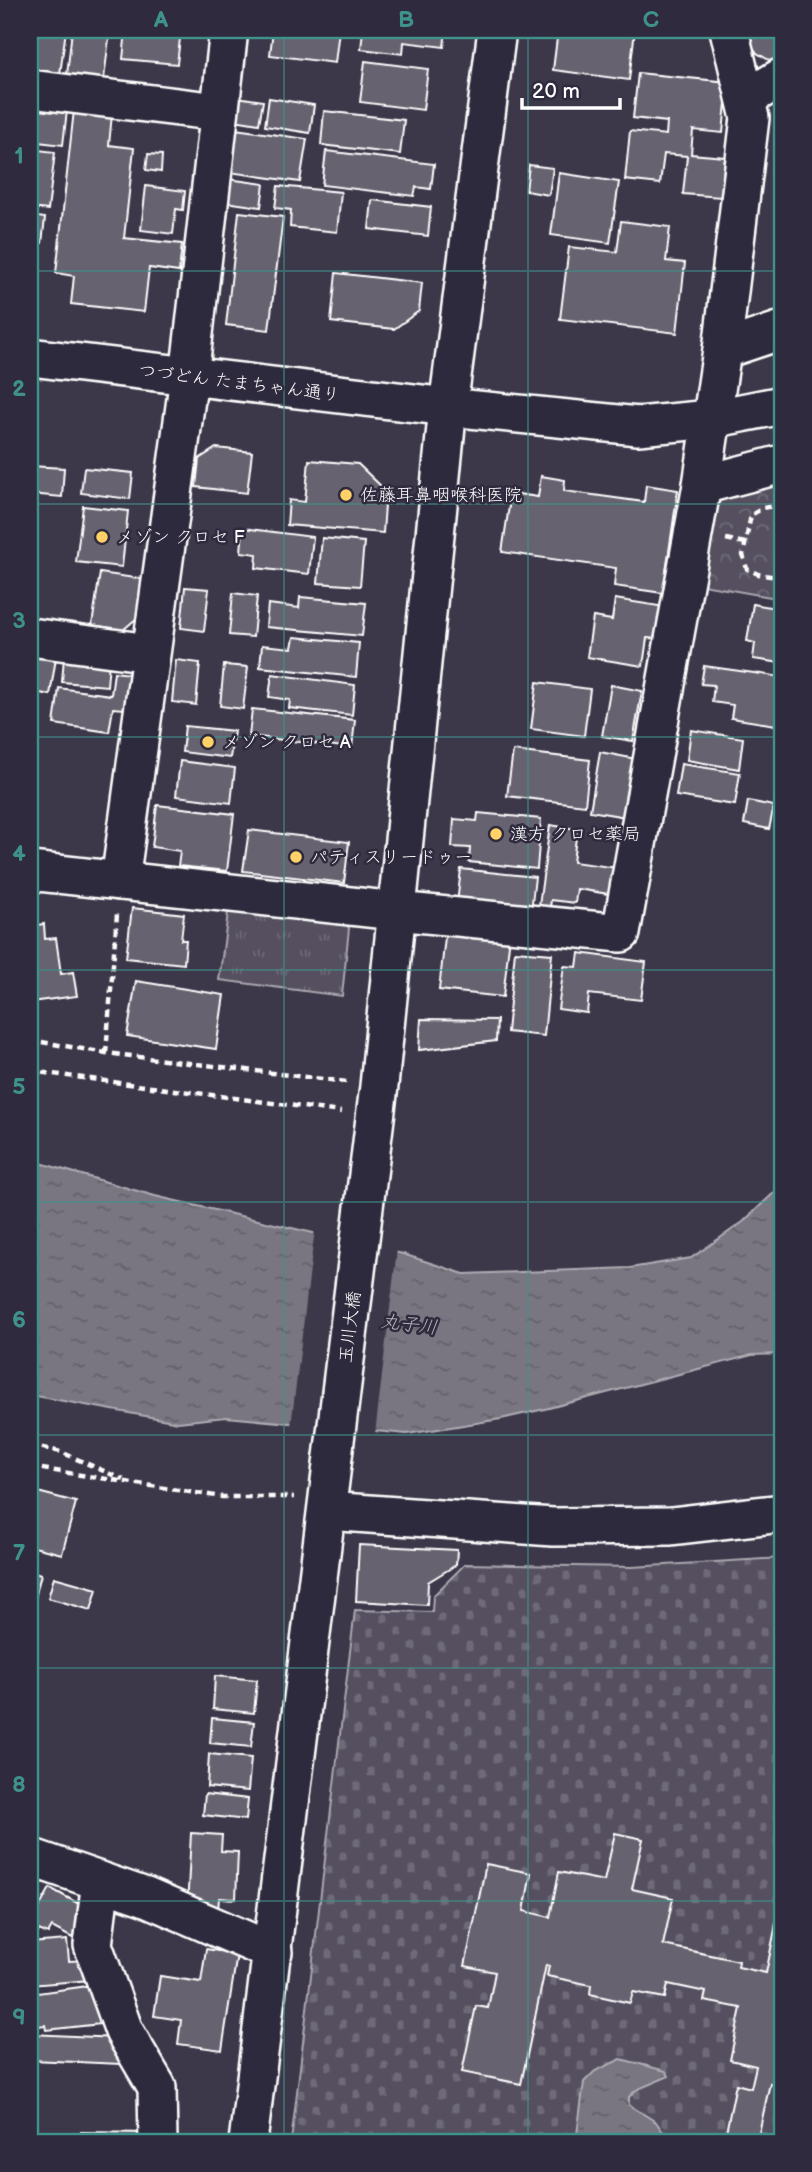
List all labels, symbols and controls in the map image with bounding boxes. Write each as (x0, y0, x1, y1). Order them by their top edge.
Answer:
text: A (153, 6, 169, 34)
text: B (398, 6, 414, 34)
text: C (643, 6, 659, 34)
scale bar (522, 66, 620, 110)
text: 20 m (532, 79, 580, 104)
text: 1 (14, 142, 24, 170)
street label: つづどん たまちゃん通り (137, 360, 341, 406)
text: 2 (12, 375, 26, 403)
place label: 佐藤耳鼻咽喉科医院 (360, 485, 522, 506)
marker: 佐藤耳鼻咽喉科医院 (338, 487, 354, 503)
place label: メゾン クロセ F (116, 527, 245, 548)
marker: メゾン クロセ F (94, 529, 110, 545)
text: 3 (12, 607, 26, 635)
place label: メゾン クロセ A (222, 732, 351, 753)
marker: メゾン クロセ A (200, 734, 216, 750)
place label: 漢方 クロセ薬局 (510, 824, 641, 845)
marker: 漢方 クロセ薬局 (488, 826, 504, 842)
text: 4 (12, 840, 26, 868)
place label: パティスリードゥー (310, 847, 472, 868)
marker: パティスリードゥー (288, 849, 304, 865)
text: 5 (12, 1073, 26, 1101)
street label: 玉川大橋 (335, 1290, 365, 1364)
text: 6 (12, 1306, 26, 1334)
water label: 丸子川 (379, 1310, 439, 1340)
text: 7 (13, 1539, 26, 1567)
text: 8 (12, 1771, 26, 1799)
text: 9 (12, 2004, 26, 2032)

